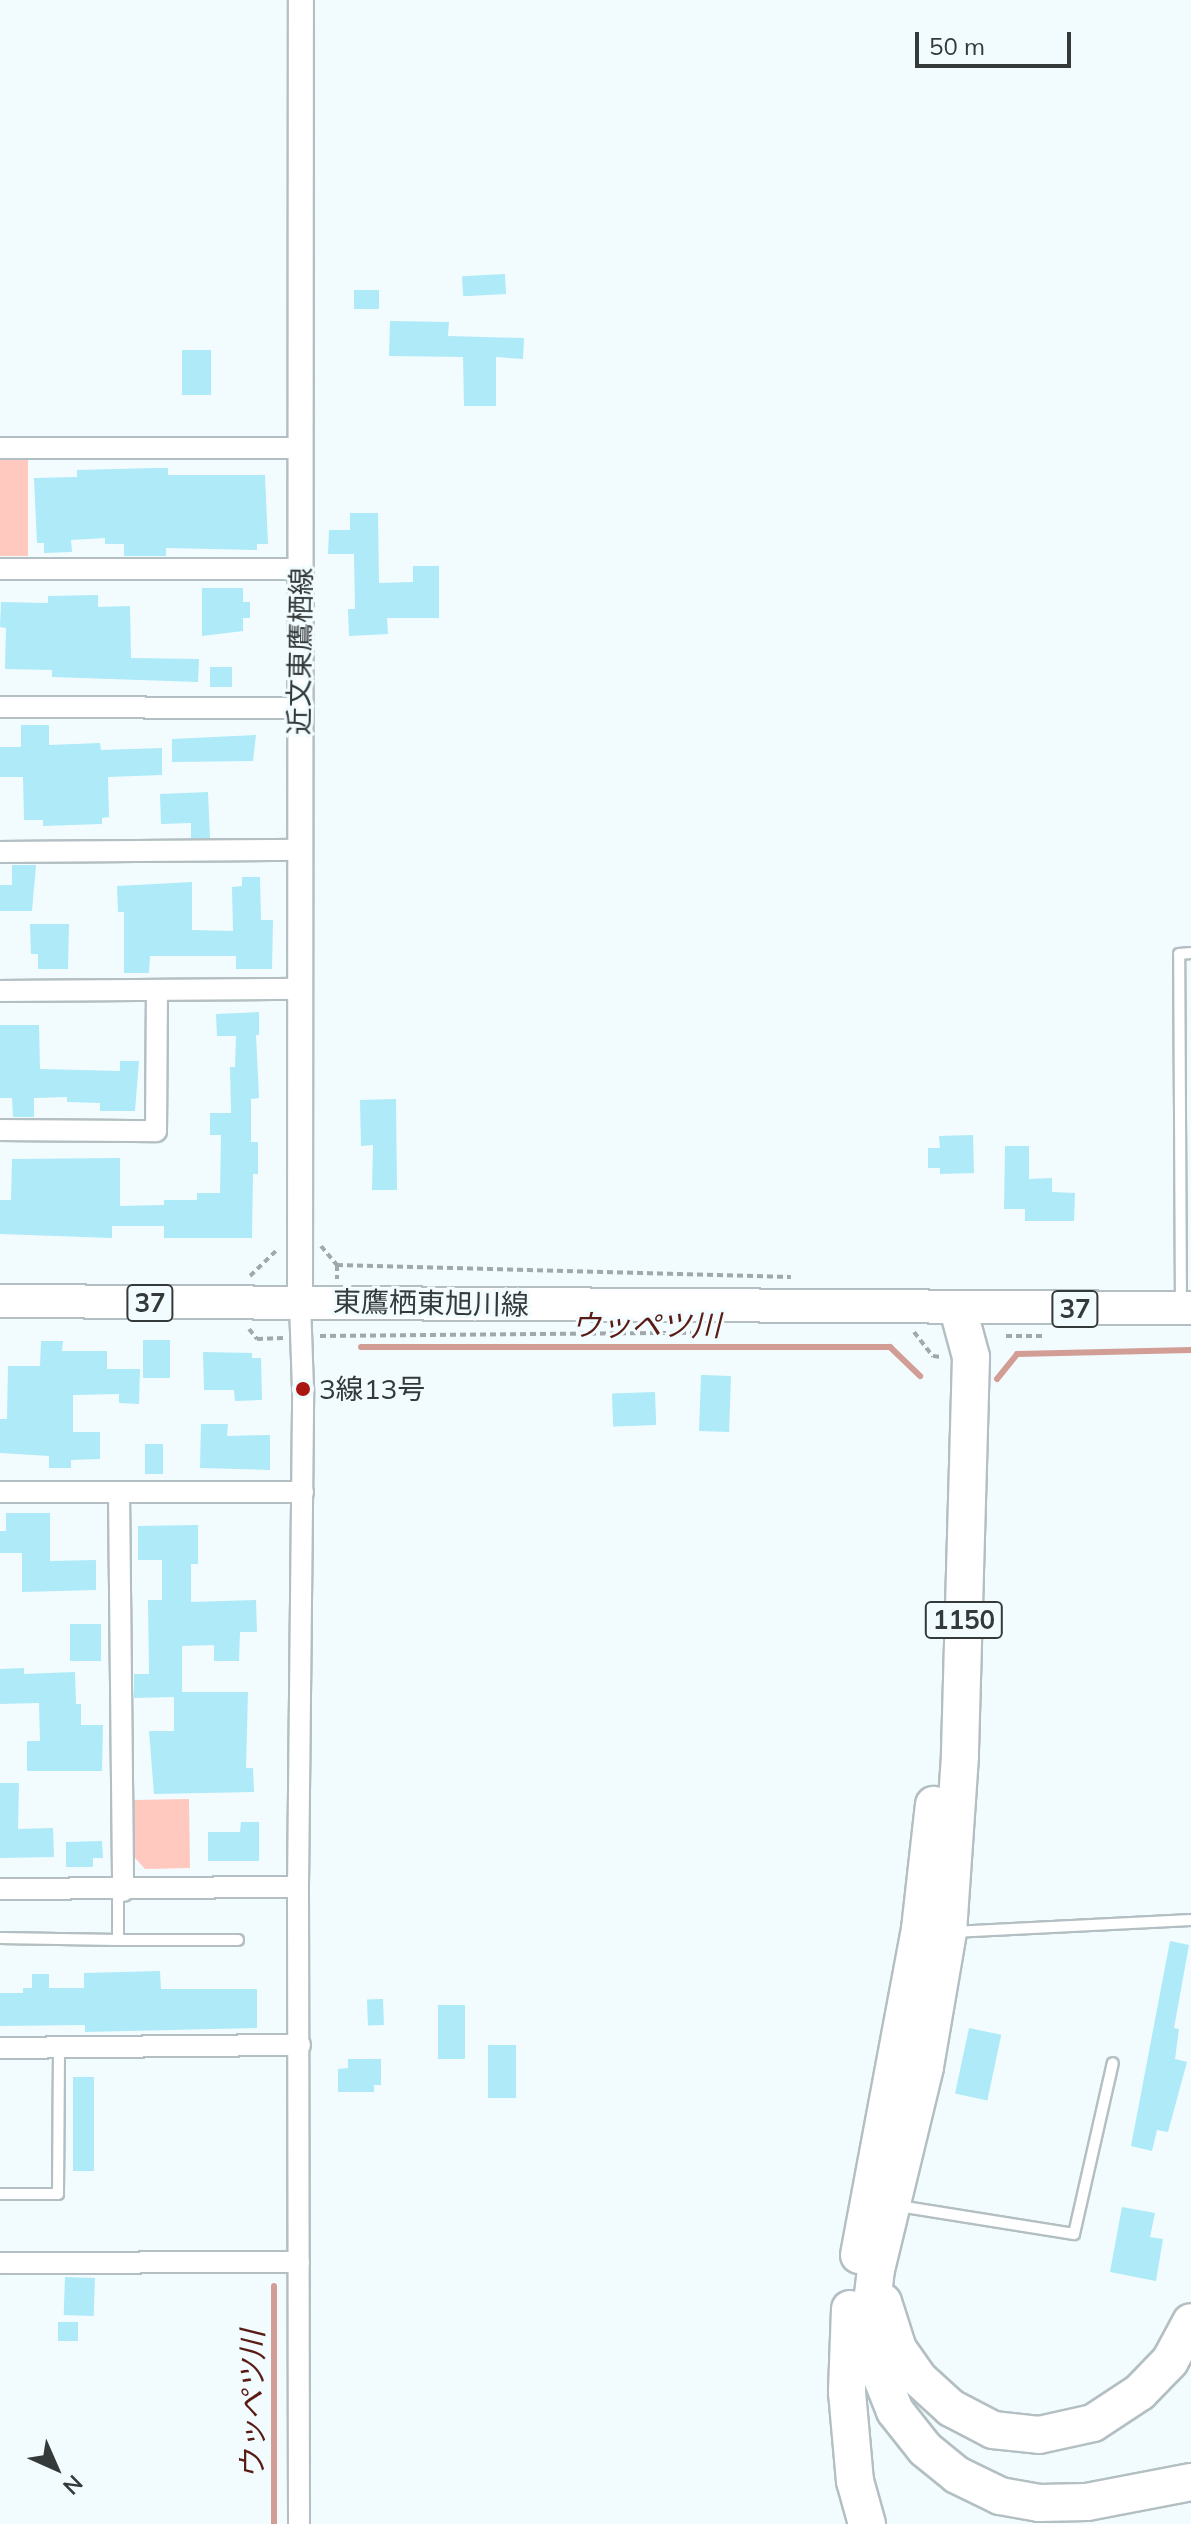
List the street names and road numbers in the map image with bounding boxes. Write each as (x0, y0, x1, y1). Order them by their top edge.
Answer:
street label: 近文東鷹栖線 (282, 567, 318, 735)
road number: 37 (126, 1281, 174, 1325)
street label: 東鷹栖東旭川線 (333, 1284, 529, 1322)
road number: 37 (1051, 1287, 1099, 1331)
road number: 1150 (924, 1598, 1004, 1642)

